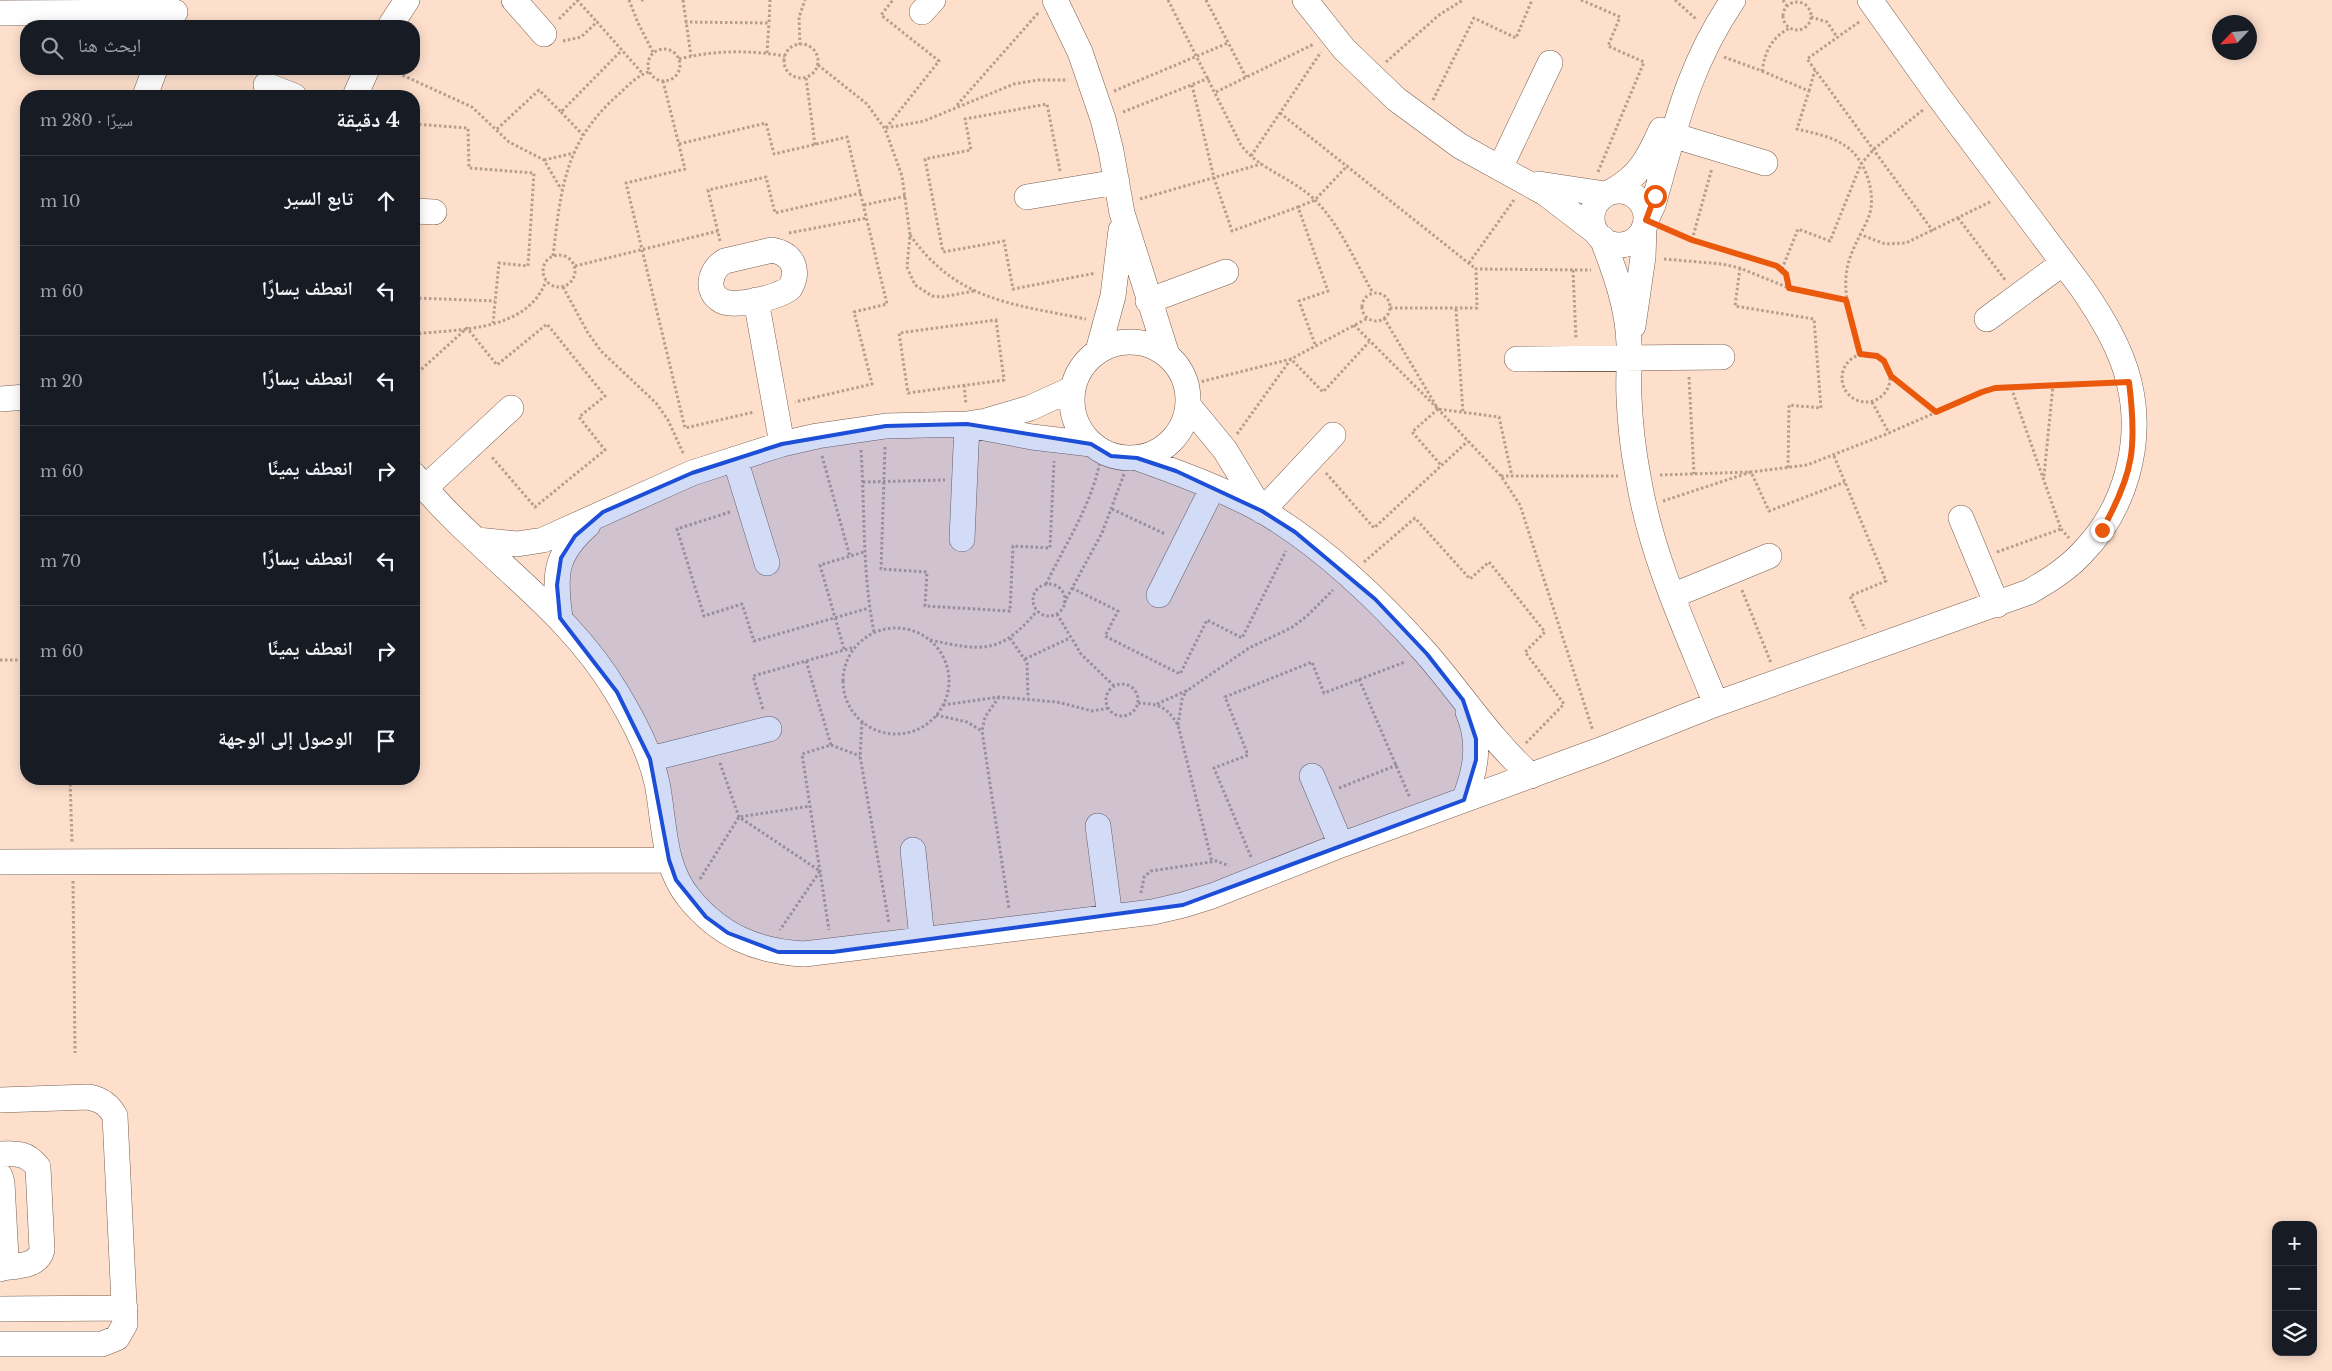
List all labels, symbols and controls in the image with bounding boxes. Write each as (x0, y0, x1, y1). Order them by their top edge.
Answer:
north arrow (2212, 15, 2257, 60)
search box (20, 20, 420, 75)
icon: search (38, 34, 66, 62)
text: ابحث هنا (78, 34, 141, 57)
text: 4 دقيقة (336, 107, 400, 133)
text: سيرًا · 280 m (40, 110, 133, 130)
route start (1644, 185, 1667, 208)
text: تابع السير (285, 187, 353, 210)
icon: ahead (372, 187, 400, 215)
text: 10 m (40, 191, 80, 211)
text: انعطف يسارًا (262, 277, 353, 300)
icon: left (372, 277, 400, 305)
text: 60 m (40, 281, 83, 301)
text: انعطف يسارًا (262, 367, 353, 390)
icon: left (372, 367, 400, 395)
text: 20 m (40, 371, 83, 391)
text: انعطف يمينًا (267, 457, 353, 480)
icon: right (372, 457, 400, 485)
text: 60 m (40, 461, 83, 481)
route end (2091, 519, 2114, 542)
text: انعطف يسارًا (262, 547, 353, 570)
icon: left (372, 547, 400, 575)
text: 70 m (40, 551, 81, 571)
text: انعطف يمينًا (267, 637, 353, 660)
icon: right (372, 637, 400, 665)
text: 60 m (40, 641, 83, 661)
text: الوصول إلى الوجهة (218, 727, 353, 750)
icon: arrive (372, 727, 400, 755)
map controls (2272, 1221, 2317, 1356)
button: + (2272, 1221, 2317, 1266)
button: − (2272, 1266, 2317, 1311)
button: layers (2272, 1311, 2317, 1356)

